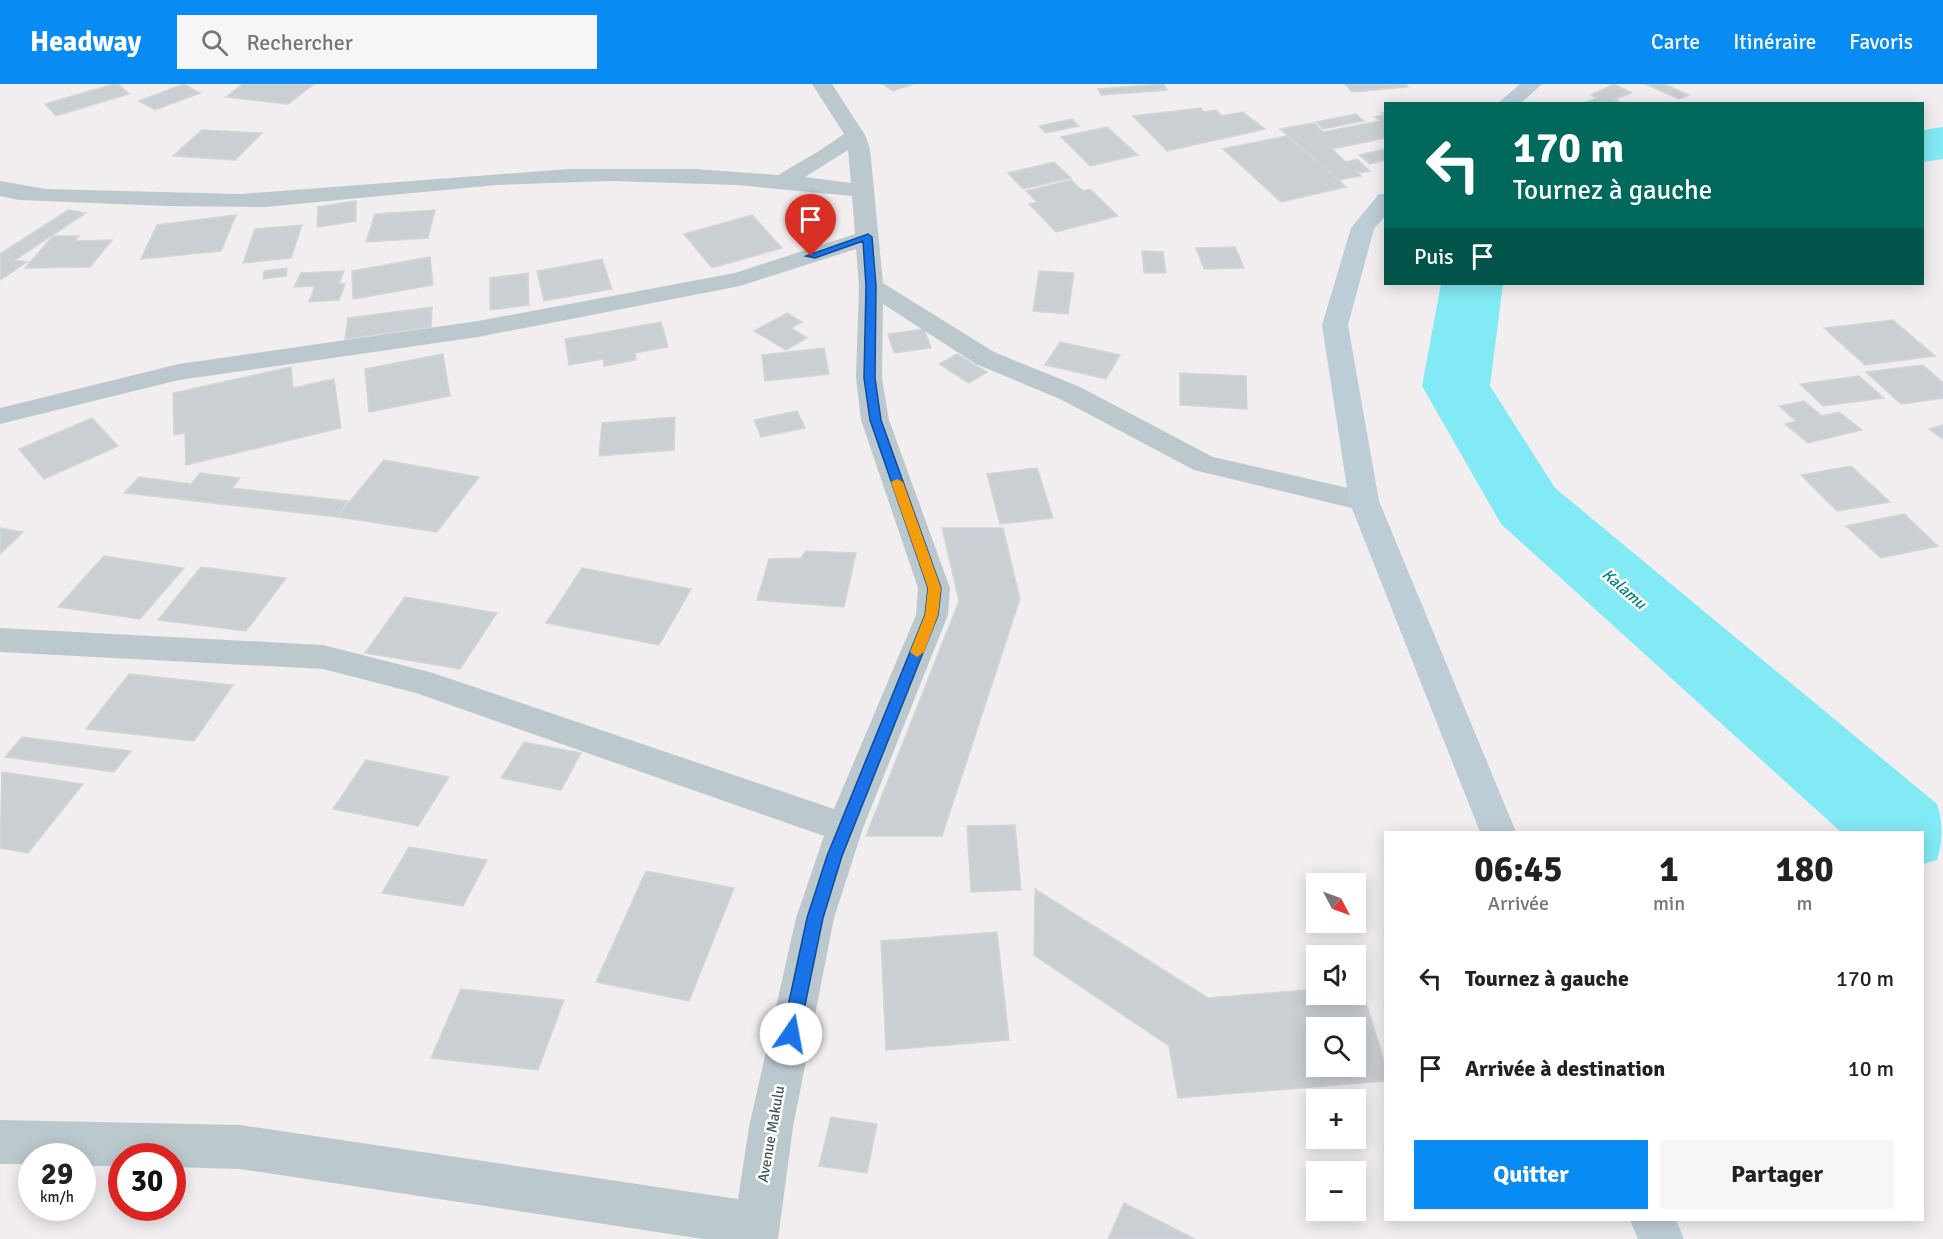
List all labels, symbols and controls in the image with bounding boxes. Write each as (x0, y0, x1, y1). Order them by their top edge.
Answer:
search box (177, 15, 597, 69)
text: Headway (30, 25, 141, 59)
icon: search (198, 26, 231, 59)
text: Rechercher (246, 29, 353, 56)
text: Carte (1651, 29, 1700, 55)
text: Itinéraire (1733, 29, 1816, 55)
text: Favoris (1849, 29, 1913, 55)
text: 170 m (1513, 123, 1624, 174)
icon: left (1414, 126, 1492, 204)
text: Tournez à gauche (1513, 174, 1712, 207)
pin (785, 194, 836, 256)
icon: arrive (794, 203, 827, 236)
icon: arrive (1466, 240, 1499, 273)
text: Puis (1414, 243, 1454, 270)
water label: Kalamu (1598, 564, 1651, 614)
text: 06:45 (1474, 847, 1563, 892)
text: 1 (1659, 847, 1679, 892)
text: 180 (1775, 847, 1834, 892)
north arrow (1306, 873, 1366, 933)
map controls (1306, 873, 1366, 1221)
text: Arrivée (1488, 891, 1549, 916)
text: min (1653, 891, 1685, 916)
text: m (1797, 891, 1813, 916)
button: sound (1306, 945, 1366, 1005)
icon: left (1414, 962, 1447, 995)
text: Tournez à gauche (1465, 965, 1629, 992)
text: 170 m (1836, 965, 1894, 992)
position arrow (759, 1002, 823, 1066)
button: search (1306, 1017, 1366, 1077)
icon: arrive (1414, 1052, 1447, 1085)
text: Arrivée à destination (1465, 1055, 1665, 1082)
text: 10 m (1848, 1055, 1894, 1082)
street label: Avenue Makulu (754, 1084, 788, 1184)
button: + (1306, 1089, 1366, 1149)
button: Quitter (1414, 1140, 1648, 1209)
button: Partager (1660, 1140, 1894, 1209)
speed limit sign: 30 (108, 1143, 186, 1221)
text: 29 (41, 1156, 73, 1193)
button: − (1306, 1161, 1366, 1221)
text: km/h (40, 1188, 74, 1206)

